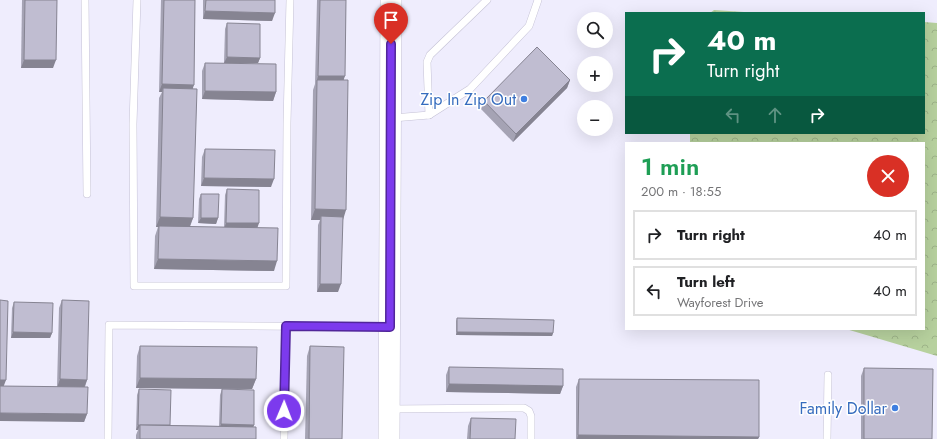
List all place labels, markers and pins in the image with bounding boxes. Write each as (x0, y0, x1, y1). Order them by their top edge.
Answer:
pin (374, 3, 408, 44)
place label: Zip In Zip Out (420, 88, 516, 111)
marker: Zip In Zip Out (519, 94, 529, 104)
place label: Family Dollar (799, 397, 888, 420)
marker: Family Dollar (890, 403, 900, 413)

